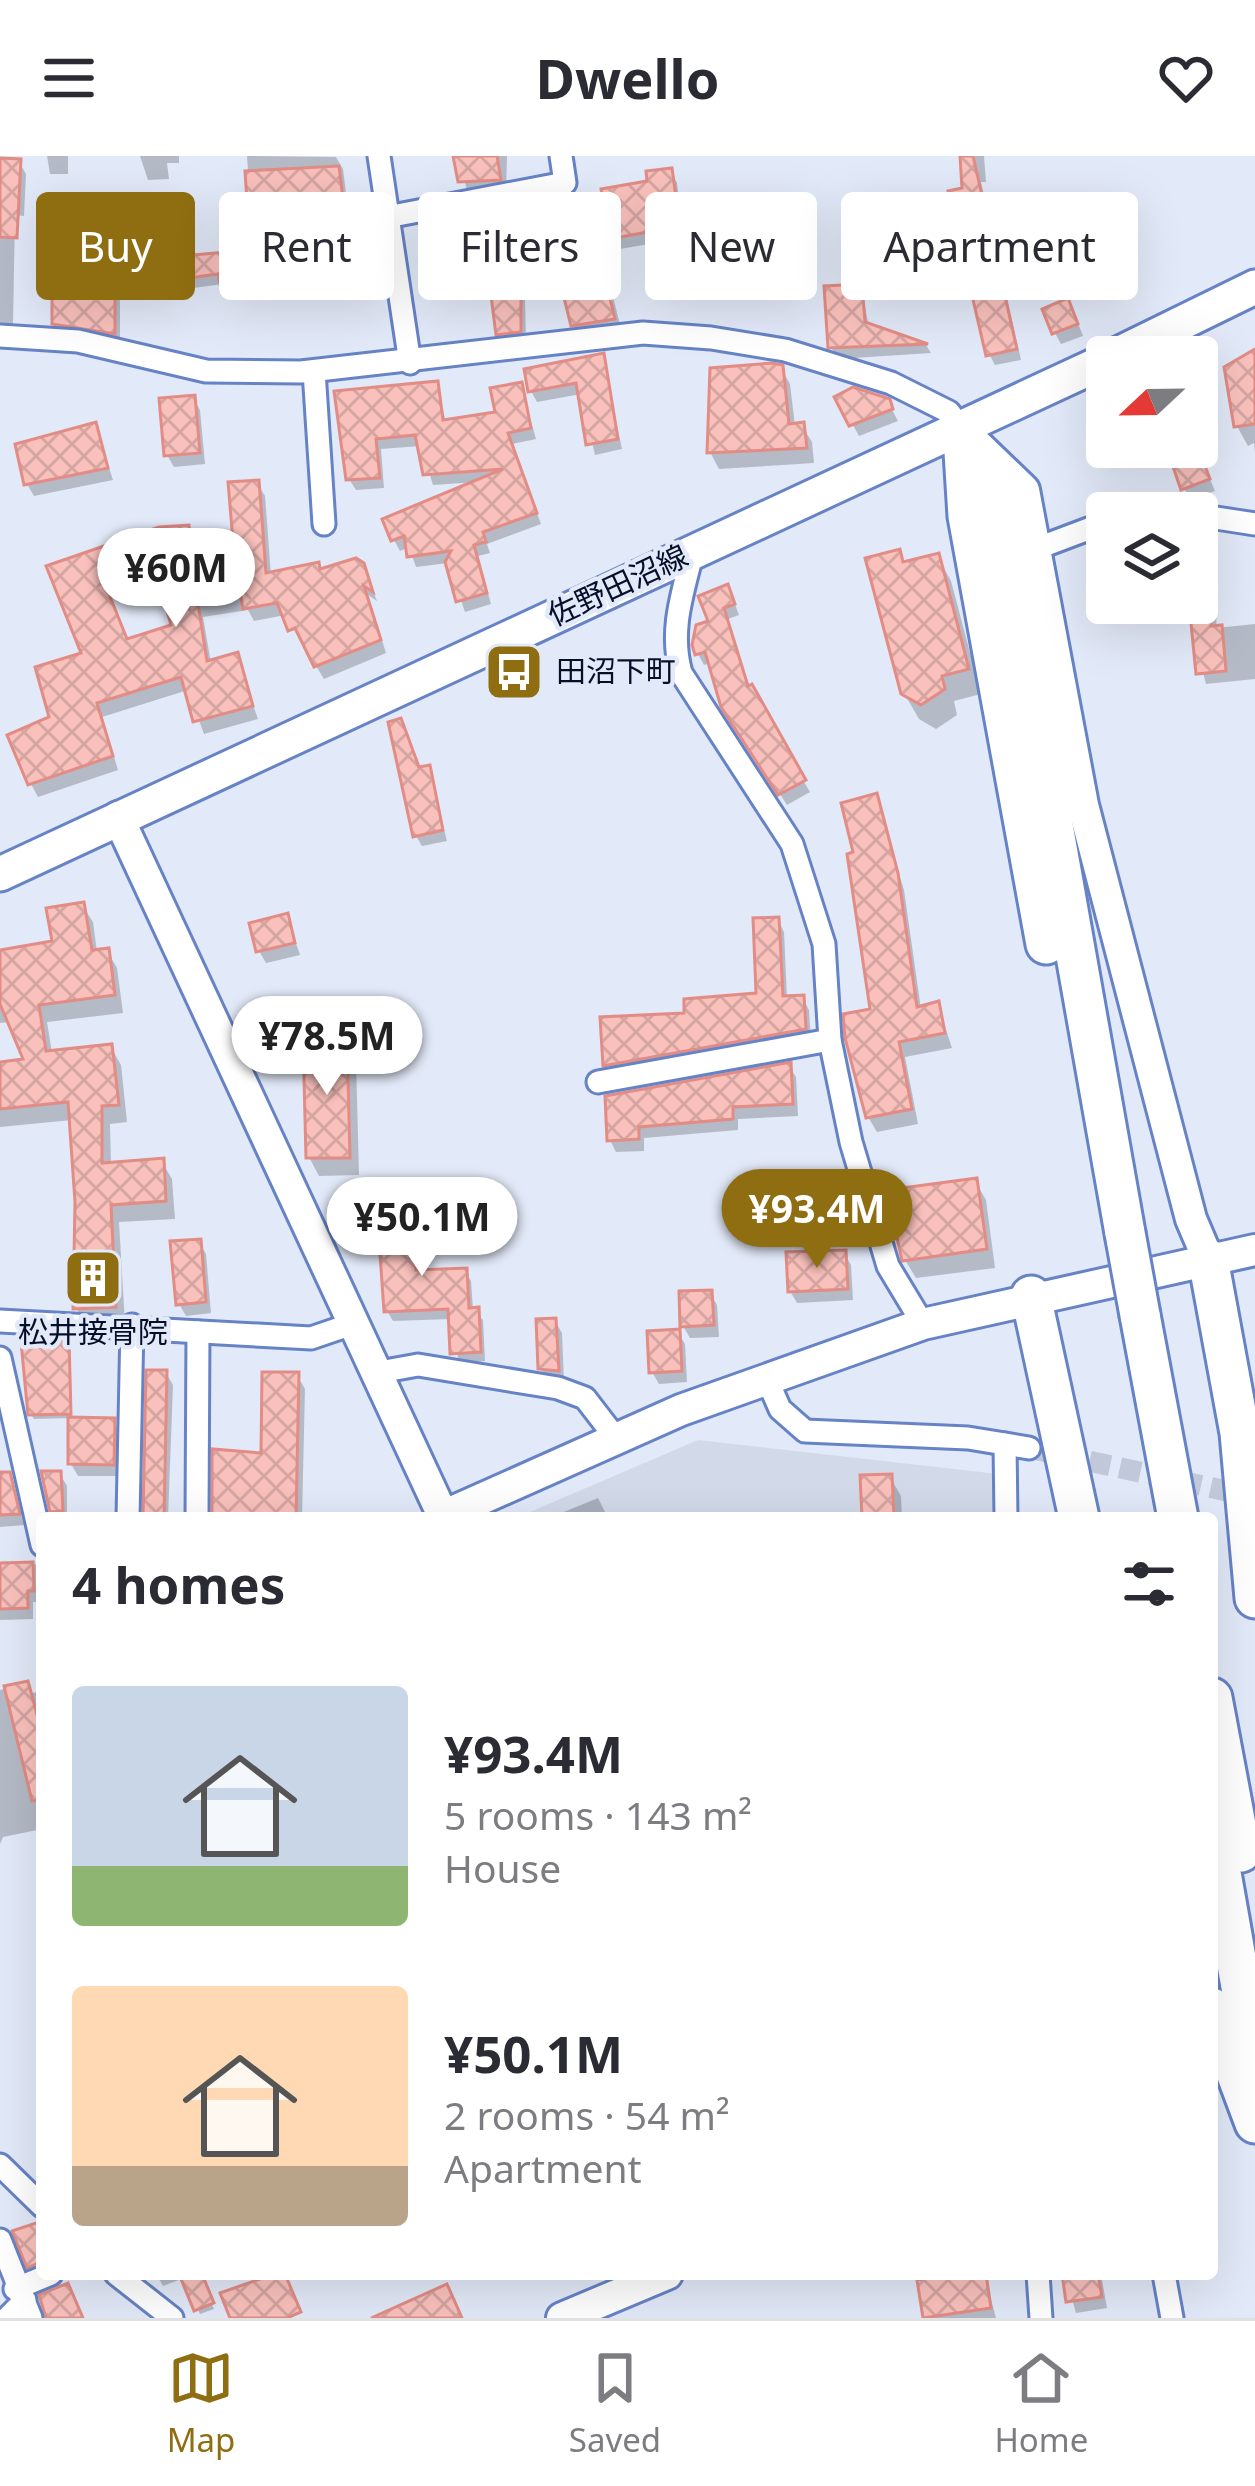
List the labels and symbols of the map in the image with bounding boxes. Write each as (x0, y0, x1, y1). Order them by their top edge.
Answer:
north arrow (1086, 336, 1218, 468)
pin: ¥60M (105, 528, 247, 630)
street label: 佐野田沼線 (541, 534, 694, 635)
bus stop icon: 田沼下町 (483, 641, 545, 703)
place label: 田沼下町 (556, 650, 676, 691)
pin: ¥78.5M (229, 996, 425, 1098)
pin: ¥93.4M (719, 1169, 915, 1271)
pin: ¥50.1M (324, 1177, 520, 1279)
building icon: 松井接骨院 (62, 1247, 124, 1309)
place label: 松井接骨院 (18, 1311, 168, 1352)

